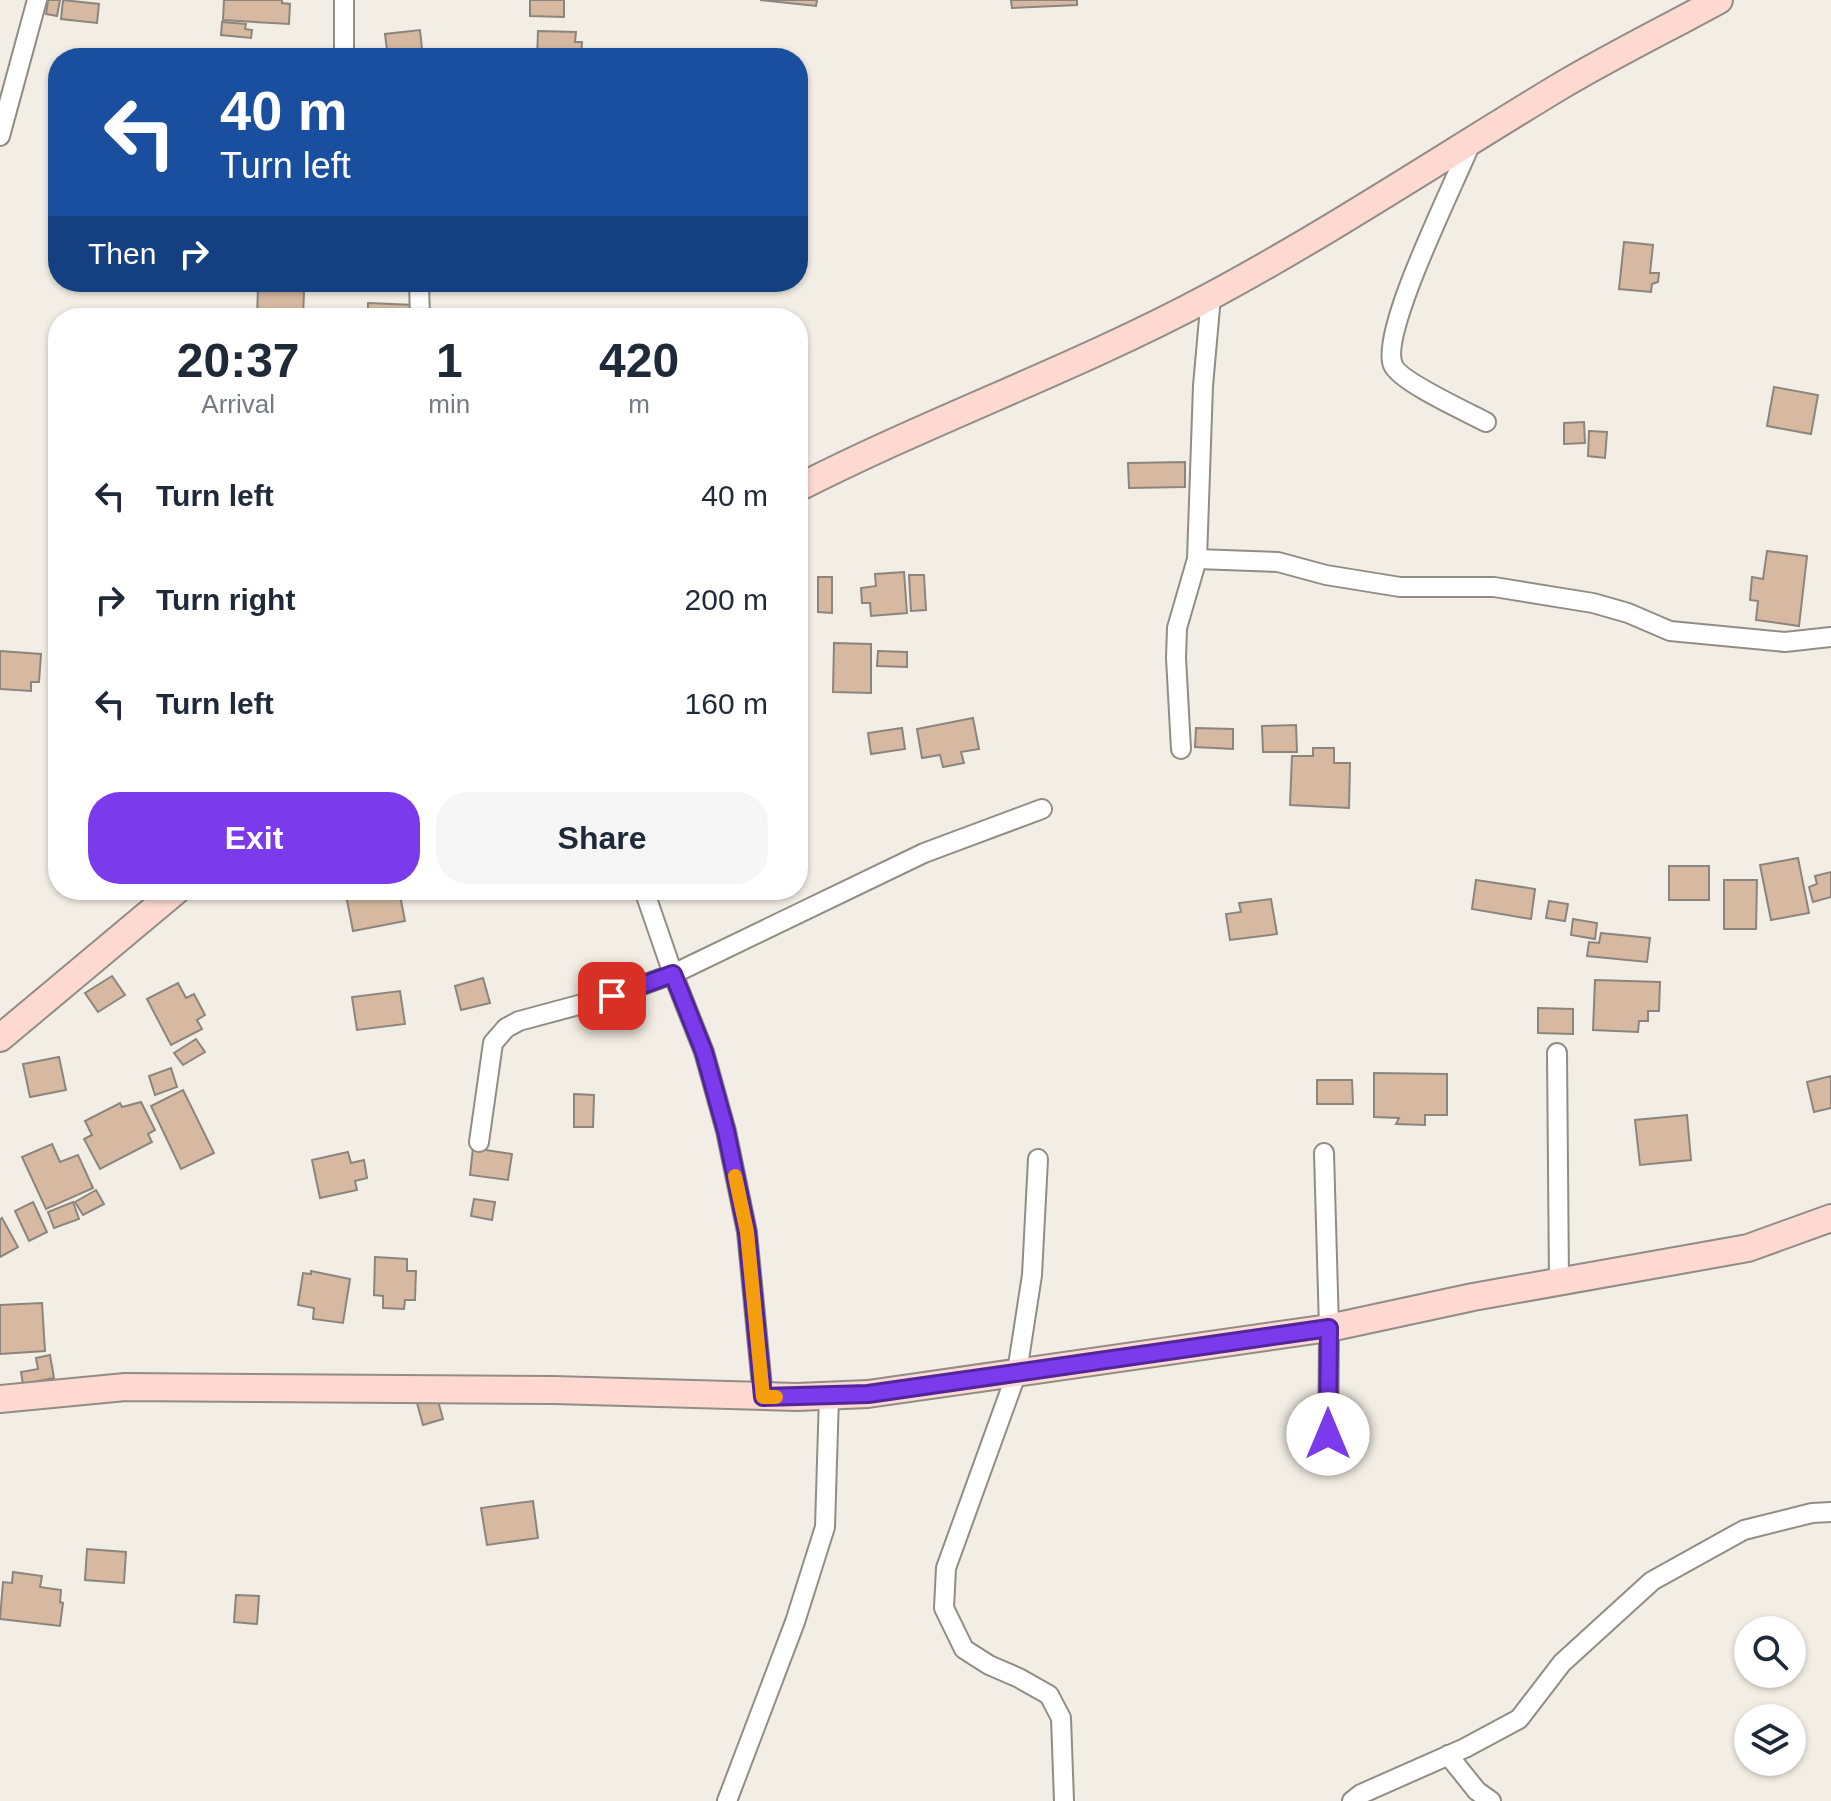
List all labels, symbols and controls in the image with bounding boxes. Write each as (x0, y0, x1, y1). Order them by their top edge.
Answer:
text: 40 m (220, 79, 348, 142)
icon: left (88, 80, 192, 184)
text: Turn left (220, 145, 351, 186)
icon: right (172, 232, 216, 276)
text: Then (88, 237, 156, 270)
text: 20:37 (177, 334, 300, 387)
text: 1 (436, 334, 463, 387)
text: 420 (599, 334, 679, 387)
text: Arrival (201, 389, 275, 419)
text: min (428, 389, 470, 419)
text: m (628, 389, 650, 419)
icon: left (88, 474, 132, 518)
text: Turn left (156, 479, 274, 512)
text: 40 m (701, 479, 768, 512)
icon: right (88, 578, 132, 622)
text: Turn right (156, 583, 295, 616)
text: 200 m (685, 583, 768, 616)
icon: left (88, 682, 132, 726)
text: Turn left (156, 687, 274, 720)
text: 160 m (685, 687, 768, 720)
button: Exit (88, 792, 420, 884)
button: Share (436, 792, 768, 884)
pin (578, 962, 646, 1030)
icon: arrive (590, 974, 634, 1018)
position arrow (1286, 1392, 1370, 1476)
map controls (1734, 1616, 1806, 1776)
button: search (1734, 1616, 1806, 1688)
button: layers (1734, 1704, 1806, 1776)

